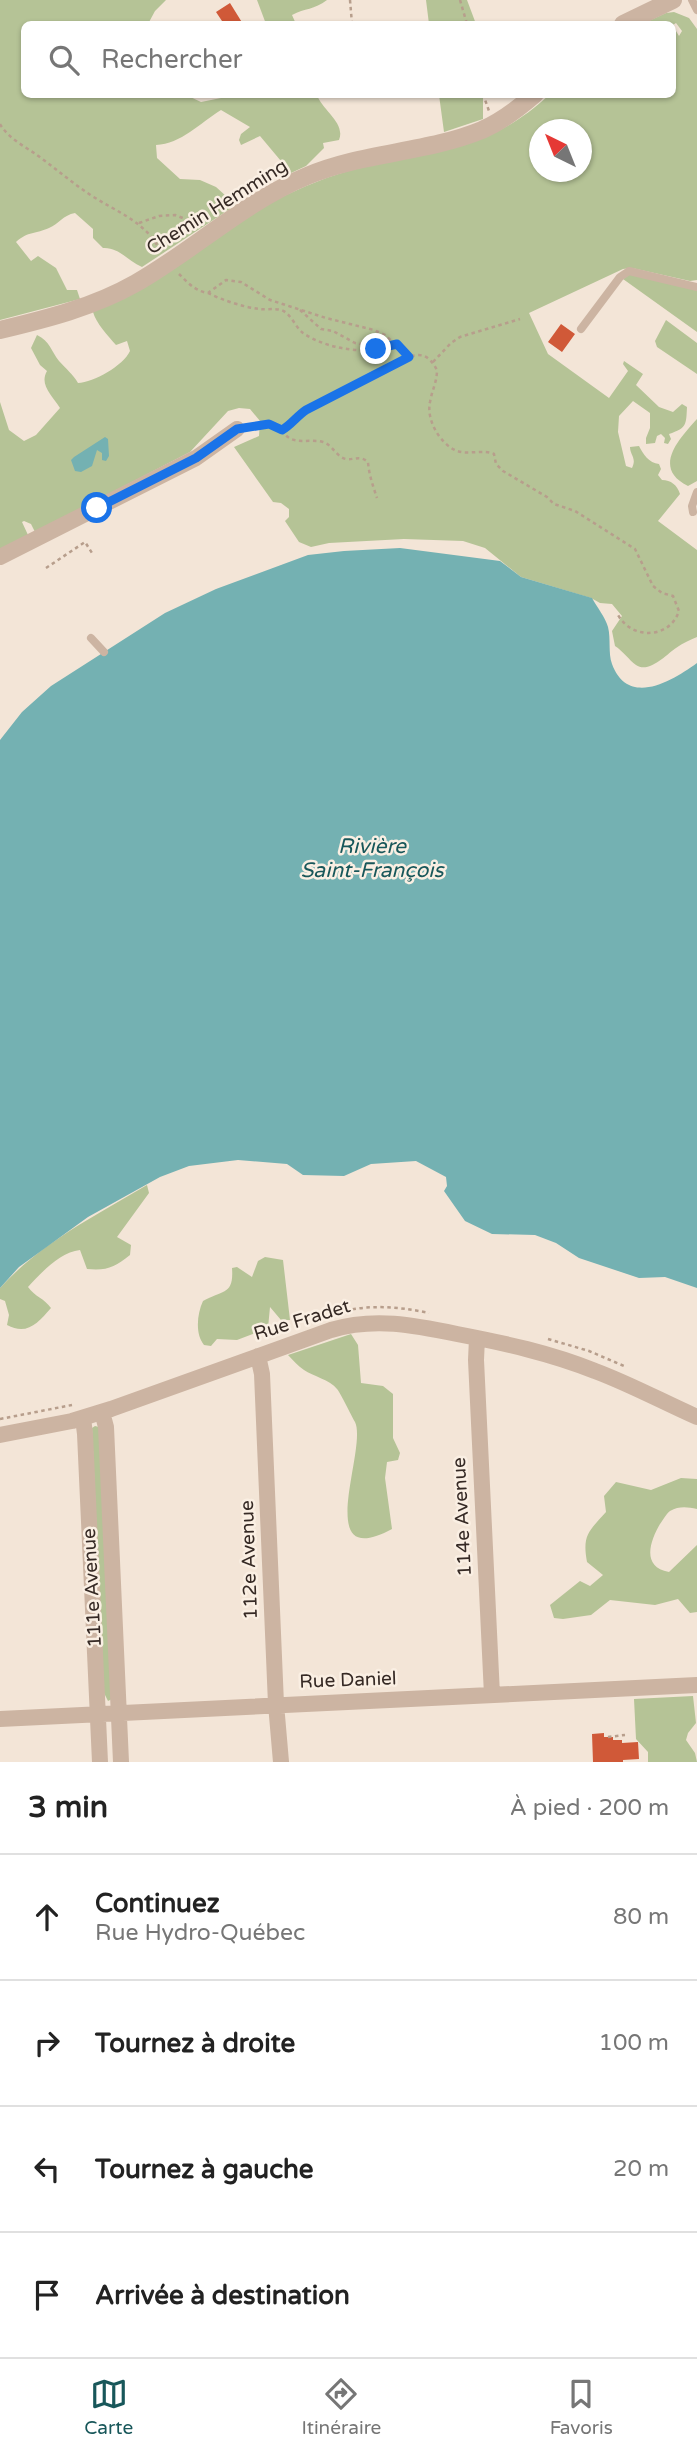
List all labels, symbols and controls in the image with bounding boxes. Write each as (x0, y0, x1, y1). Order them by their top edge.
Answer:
search box (21, 21, 676, 98)
icon: search (45, 41, 83, 79)
text: Rechercher (101, 44, 243, 75)
north arrow (529, 119, 592, 182)
street label: Chemin Hemming (142, 155, 292, 259)
route end (360, 333, 391, 364)
route start (81, 492, 112, 523)
water label: Rivière Saint-François (300, 834, 445, 883)
street label: Rue Fradet (251, 1295, 353, 1345)
street label: 114e Avenue (448, 1457, 476, 1577)
street label: 112e Avenue (236, 1500, 262, 1620)
street label: 111e Avenue (78, 1528, 106, 1648)
street label: Rue Daniel (299, 1667, 397, 1693)
text: 3 min (28, 1789, 108, 1826)
text: À pied · 200 m (510, 1794, 669, 1822)
text: Continuez (95, 1888, 220, 1919)
icon: ahead (28, 1898, 66, 1936)
text: 80 m (613, 1903, 669, 1931)
text: Rue Hydro-Québec (95, 1919, 305, 1947)
icon: right (28, 2024, 66, 2062)
text: Tournez à droite (95, 2028, 295, 2059)
text: 100 m (599, 2029, 669, 2057)
icon: left (28, 2150, 66, 2188)
text: Tournez à gauche (95, 2154, 314, 2185)
text: 20 m (613, 2155, 669, 2183)
icon: arrive (28, 2276, 66, 2314)
text: Arrivée à destination (95, 2280, 350, 2311)
tab: Carte (84, 2375, 133, 2439)
tab: Itinéraire (301, 2375, 381, 2439)
tab: Favoris (550, 2375, 613, 2439)

